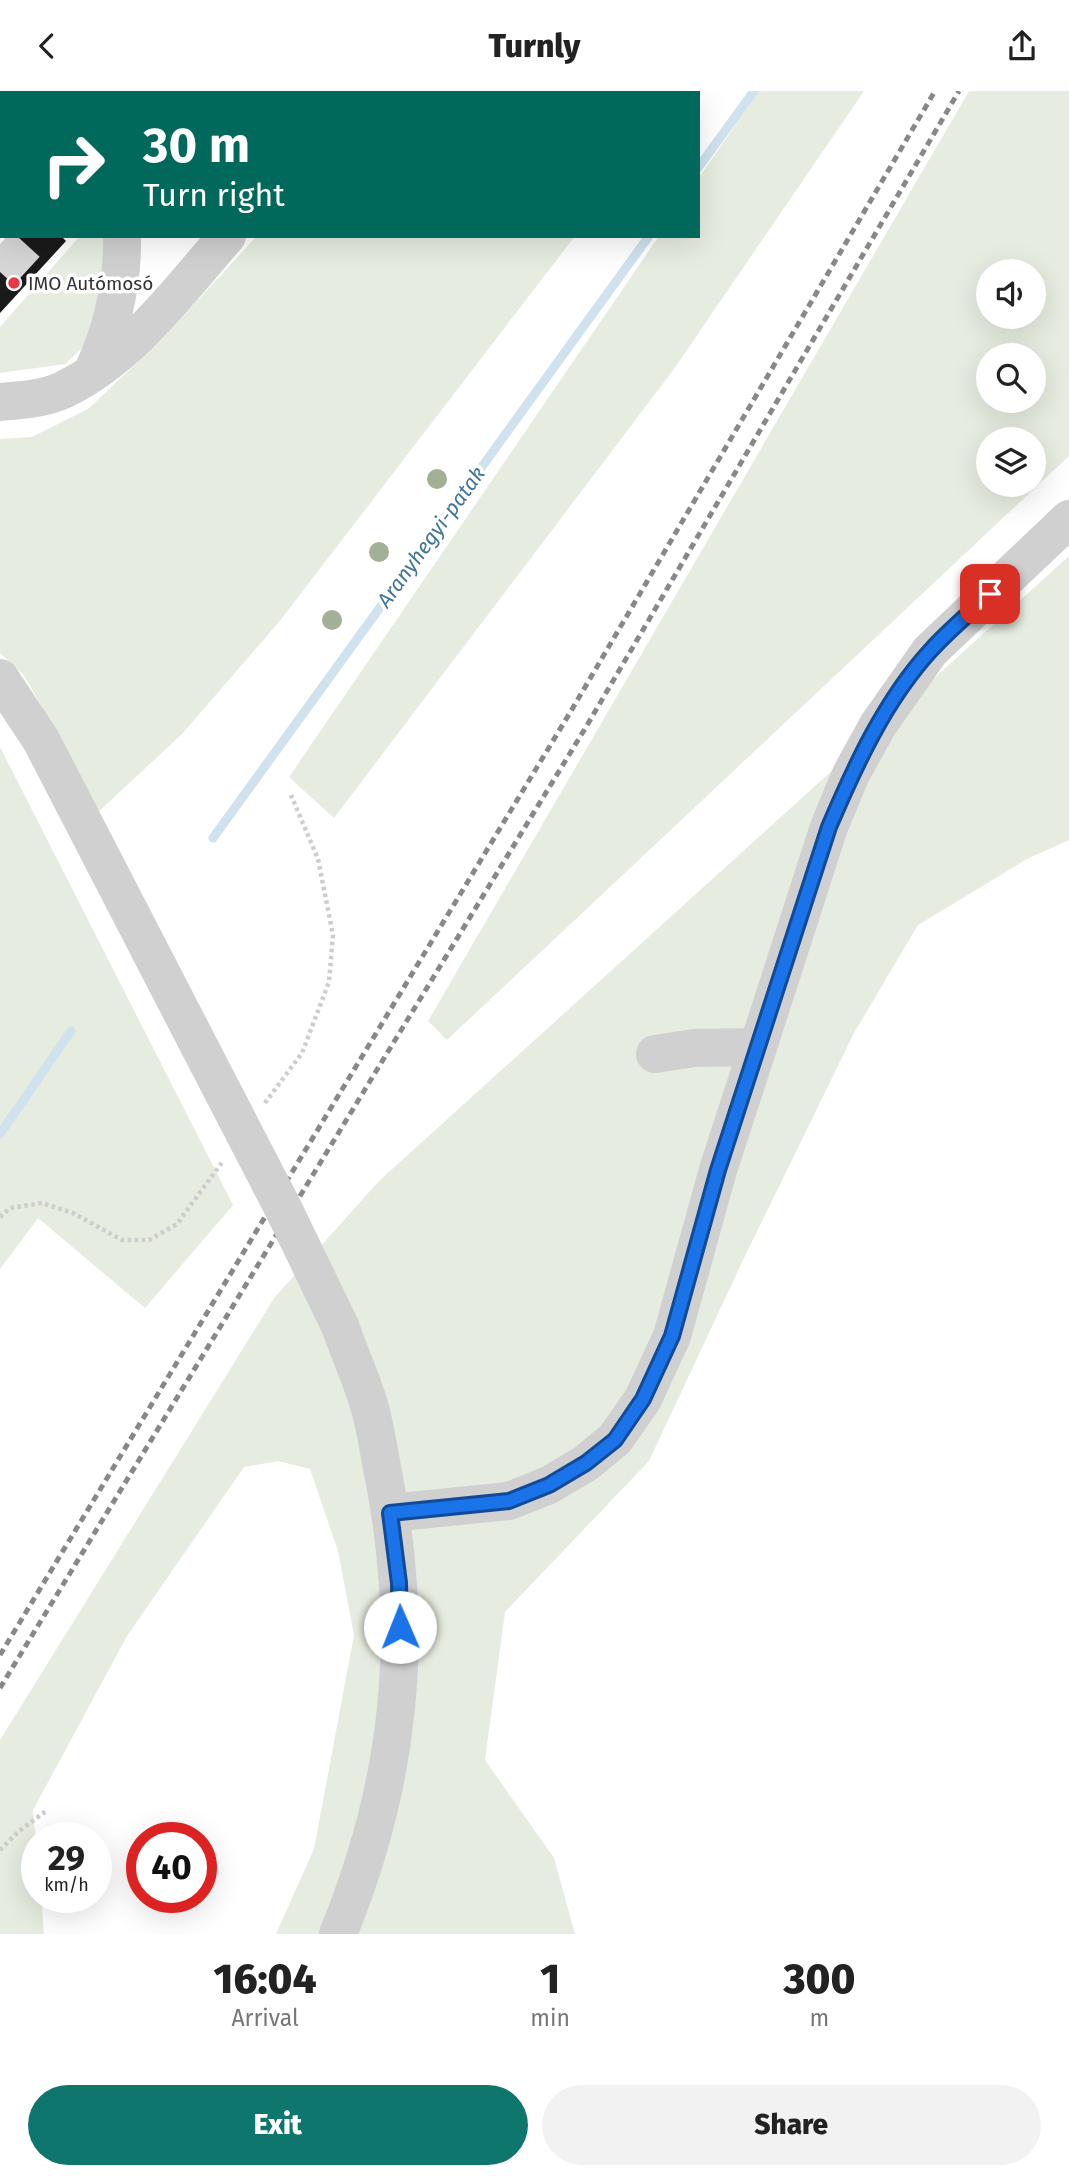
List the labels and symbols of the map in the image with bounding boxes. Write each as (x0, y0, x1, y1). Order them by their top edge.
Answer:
place label: IMO Autómosó (28, 272, 153, 295)
marker: IMO Autómosó (6, 275, 22, 291)
water label: Aranyhegyi-patak (371, 462, 491, 613)
pin (960, 564, 1020, 624)
position arrow (363, 1590, 437, 1664)
speed limit sign: 40 (126, 1822, 217, 1913)

